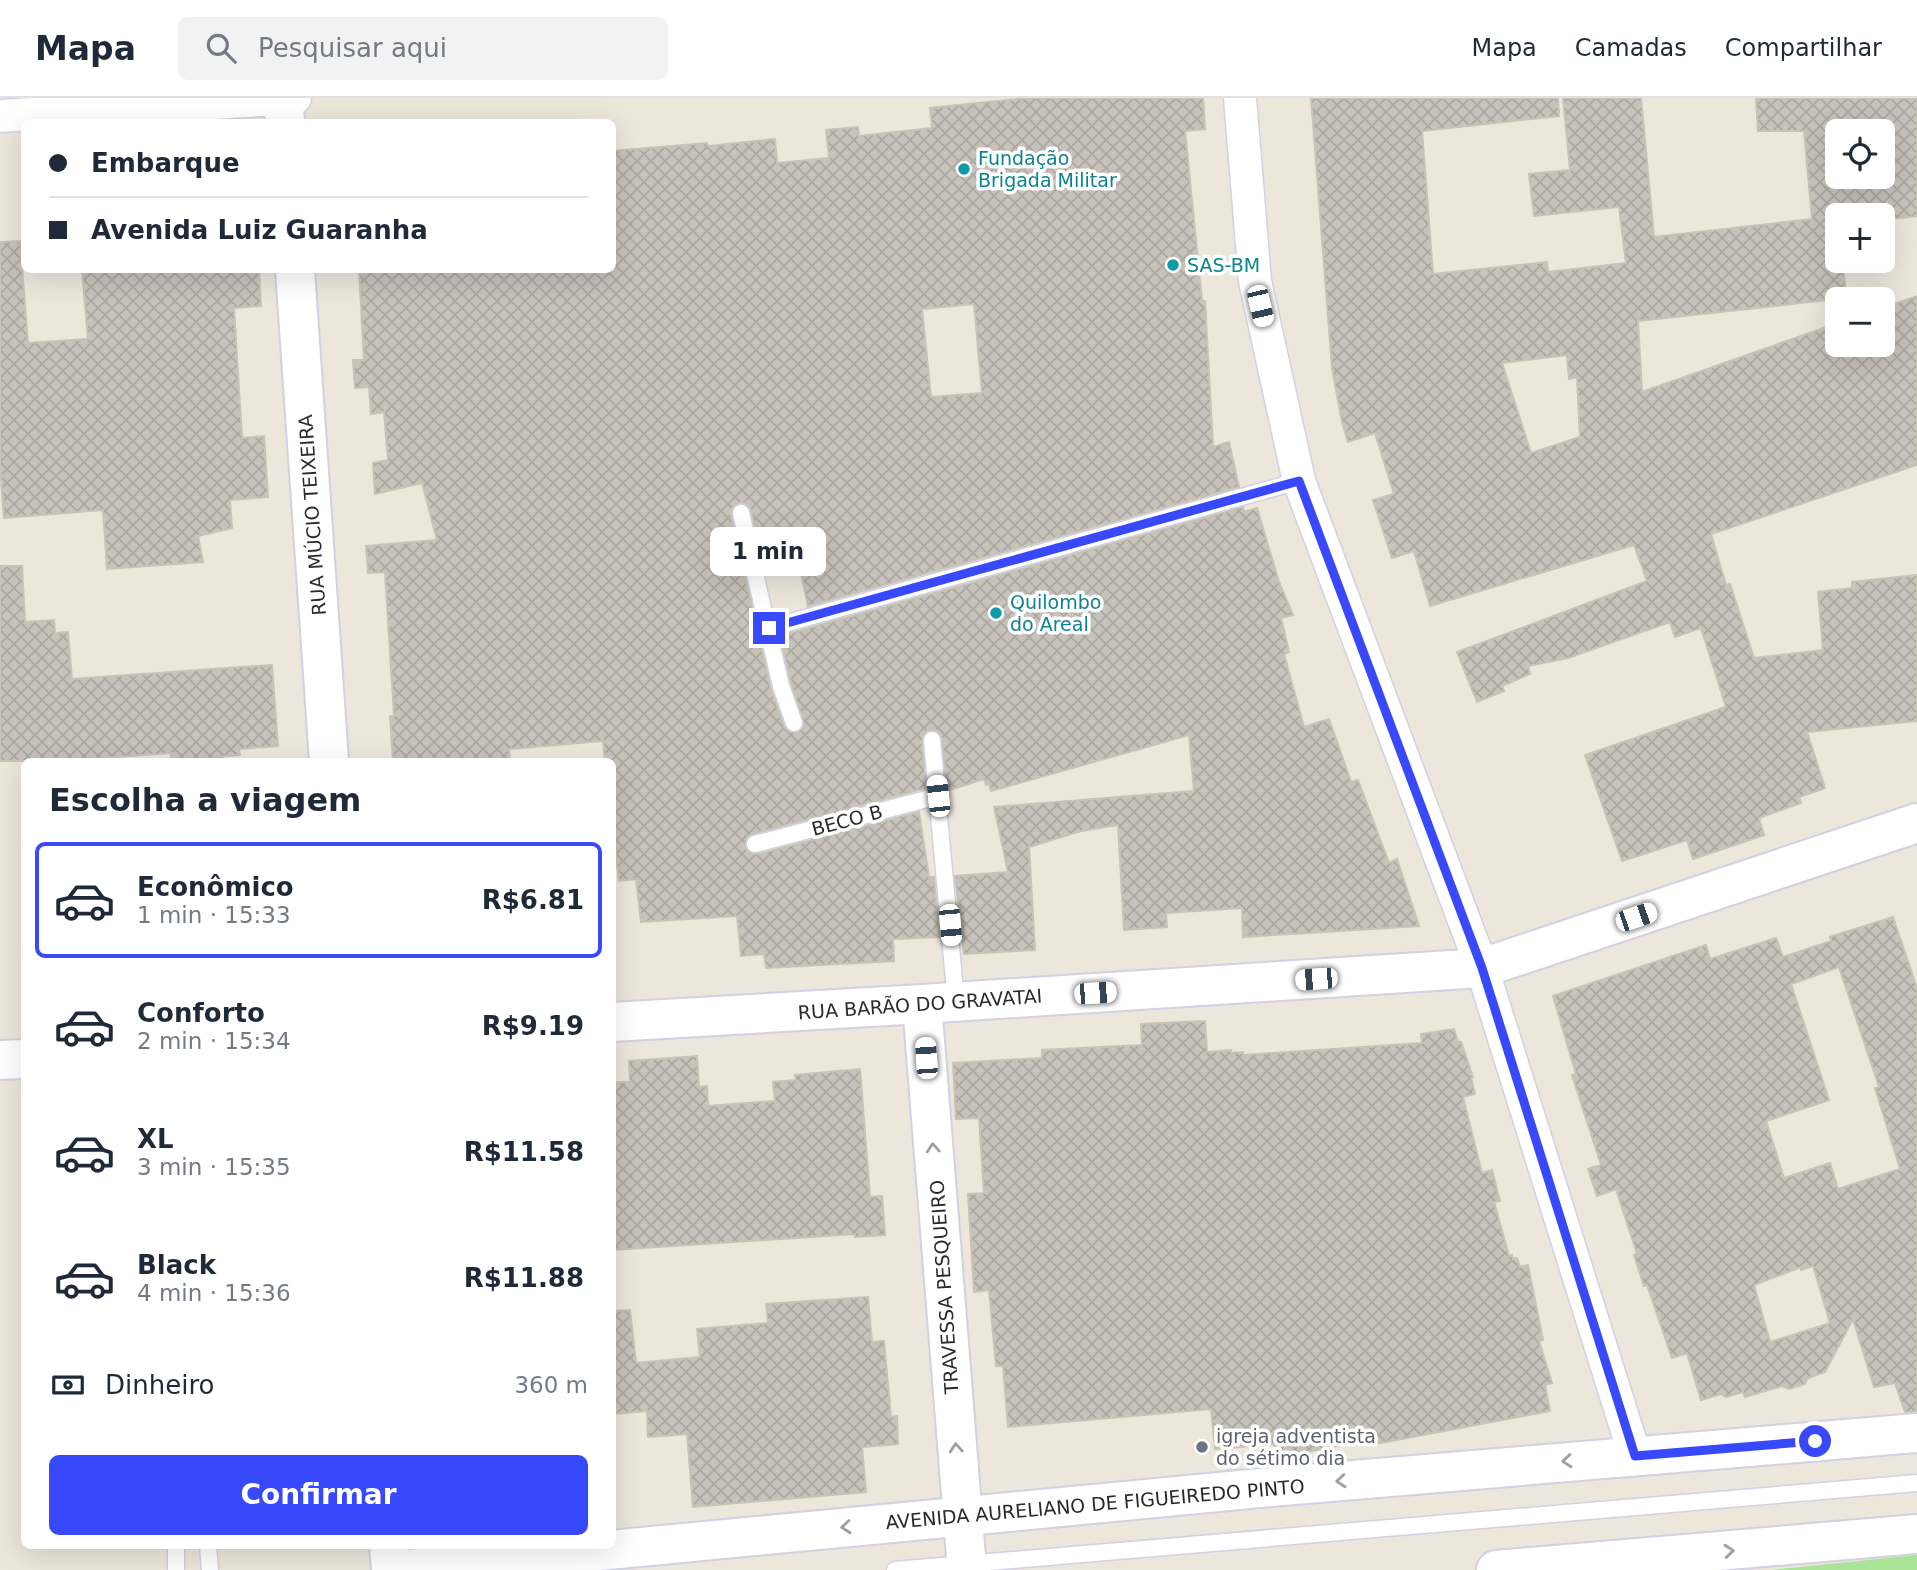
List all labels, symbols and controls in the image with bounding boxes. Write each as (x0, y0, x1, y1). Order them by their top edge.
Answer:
search box (178, 17, 668, 80)
text: Mapa (35, 29, 136, 68)
icon: search (202, 29, 240, 67)
text: Pesquisar aqui (258, 33, 447, 63)
text: Mapa (1471, 34, 1537, 62)
text: Camadas (1575, 34, 1687, 62)
text: Compartilhar (1725, 34, 1882, 62)
map controls (1825, 119, 1895, 357)
button: locate (1825, 119, 1895, 189)
place label: Fundação Brigada Militar (978, 147, 1117, 191)
text: Embarque (91, 148, 240, 178)
marker: Fundação Brigada Militar (956, 161, 972, 177)
button: + (1825, 203, 1895, 273)
text: Avenida Luiz Guaranha (91, 215, 428, 245)
place label: SAS-BM (1187, 254, 1260, 276)
marker: SAS-BM (1165, 257, 1181, 273)
car (1246, 283, 1275, 329)
button: − (1825, 287, 1895, 357)
street label: RUA MÚCIO TEIXEIRA (293, 414, 330, 616)
callout: 1 min (711, 526, 827, 575)
text: 1 min (732, 538, 804, 564)
place label: Quilombo do Areal (1010, 591, 1101, 635)
marker: Quilombo do Areal (988, 605, 1004, 621)
route end (753, 612, 785, 644)
car (926, 774, 951, 818)
text: Escolha a viagem (49, 781, 361, 819)
street label: BECO B (809, 800, 885, 840)
icon: car (53, 869, 116, 932)
text: Econômico (137, 872, 294, 902)
text: R$6.81 (482, 885, 584, 915)
car (1613, 900, 1660, 934)
text: 1 min · 15:33 (137, 902, 291, 928)
car (938, 903, 963, 947)
car (1295, 967, 1338, 991)
car (1074, 981, 1117, 1005)
street label: RUA BARÃO DO GRAVATAI (797, 984, 1043, 1024)
icon: car (53, 995, 116, 1058)
text: Conforto (137, 998, 265, 1028)
text: R$9.19 (482, 1011, 584, 1041)
text: 2 min · 15:34 (137, 1028, 291, 1054)
car (915, 1036, 938, 1080)
icon: car (53, 1121, 116, 1184)
text: XL (137, 1124, 174, 1154)
text: R$11.58 (464, 1137, 584, 1167)
one-way arrow (926, 1143, 941, 1154)
text: 3 min · 15:35 (137, 1154, 291, 1180)
street label: TRAVESSA PESQUEIRO (926, 1179, 963, 1396)
icon: car (53, 1247, 116, 1310)
text: Black (137, 1250, 216, 1280)
text: R$11.88 (464, 1263, 584, 1293)
text: 4 min · 15:36 (137, 1280, 291, 1306)
icon: cash (49, 1366, 87, 1404)
text: Dinheiro (105, 1370, 214, 1400)
text: 360 m (514, 1372, 588, 1398)
place label: igreja adventista do sétimo dia (1216, 1425, 1376, 1469)
route start (1799, 1425, 1831, 1457)
marker: igreja adventista do sétimo dia (1194, 1439, 1210, 1455)
one-way arrow (949, 1443, 964, 1454)
one-way arrow (1561, 1453, 1572, 1468)
button: Confirmar (49, 1455, 588, 1535)
one-way arrow (1335, 1473, 1346, 1488)
street label: AVENIDA AURELIANO DE FIGUEIREDO PINTO (885, 1475, 1305, 1533)
one-way arrow (840, 1520, 852, 1535)
one-way arrow (1724, 1544, 1735, 1559)

